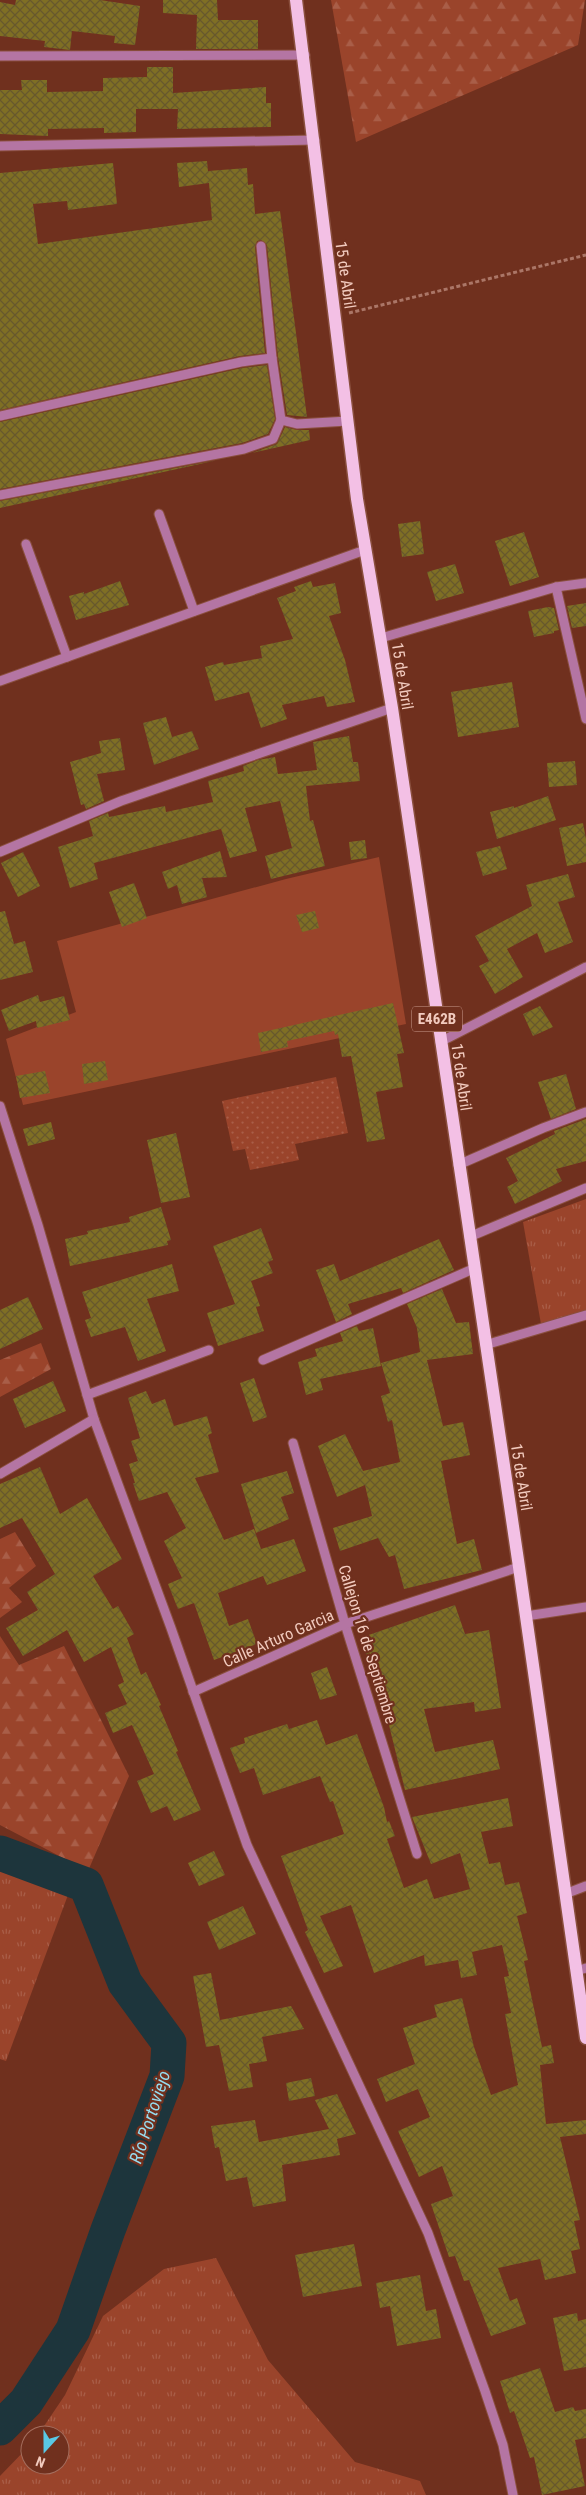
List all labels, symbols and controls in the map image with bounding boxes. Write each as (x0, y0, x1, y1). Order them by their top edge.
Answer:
street label: 15 de Abril (331, 240, 360, 310)
street label: 15 de Abril (388, 641, 417, 711)
road number: E462B (412, 1006, 462, 1032)
street label: 15 de Abril (447, 1042, 476, 1112)
street label: 15 de Abril (507, 1442, 536, 1512)
street label: Callejon 16 de Septiembre (334, 1562, 401, 1726)
street label: Calle Arturo Garcia (220, 1606, 337, 1671)
water label: Río Portoviejo (125, 2068, 174, 2166)
north arrow (20, 2425, 70, 2475)
text: N (33, 2453, 47, 2471)

